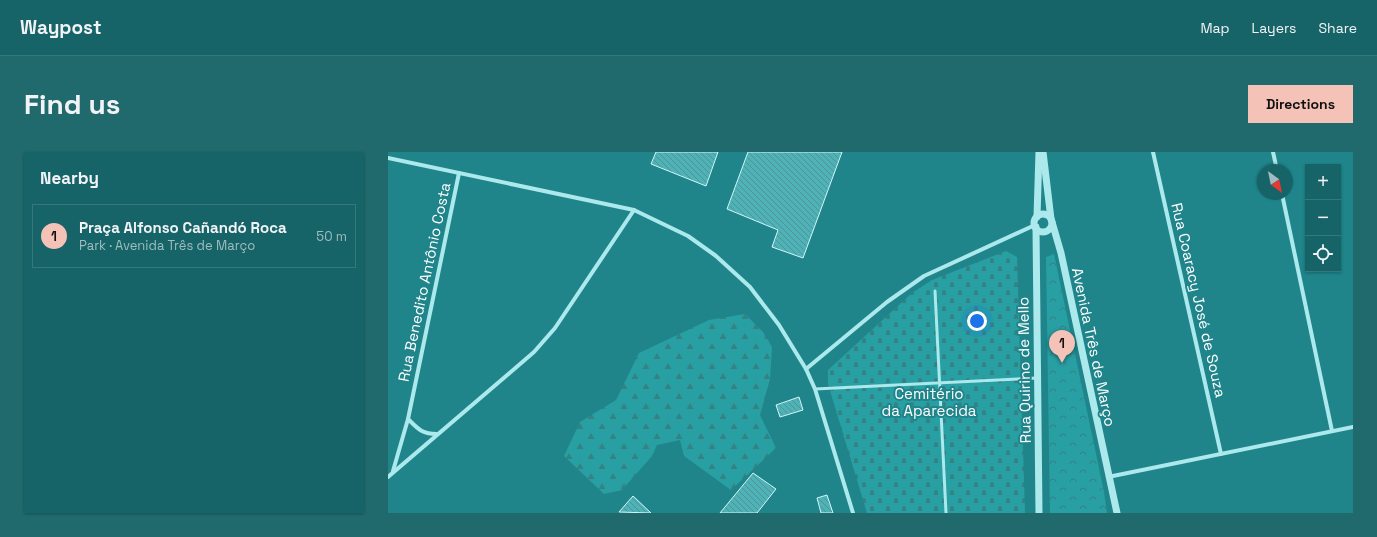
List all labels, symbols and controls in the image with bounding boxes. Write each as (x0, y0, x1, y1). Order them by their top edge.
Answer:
text: Waypost (20, 15, 102, 40)
text: Map (1200, 19, 1230, 37)
text: Layers (1252, 19, 1296, 37)
text: Share (1318, 19, 1357, 37)
button: Directions (1248, 85, 1353, 123)
text: Find us (24, 86, 121, 122)
north arrow (1257, 164, 1293, 200)
map controls (1305, 164, 1341, 272)
button: + (1305, 164, 1341, 200)
text: Nearby (40, 167, 99, 189)
street label: Rua Benedito Antônio Costa (394, 180, 455, 383)
button: − (1305, 200, 1341, 236)
street label: Rua Coaracy José de Souza (1167, 201, 1231, 400)
text: Praça Alfonso Cañandó Roca (79, 218, 287, 237)
text: 1 (51, 228, 57, 245)
text: 50 m (316, 228, 347, 245)
button: locate (1305, 236, 1341, 272)
text: Park · Avenida Três de Março (79, 237, 255, 254)
street label: Avenida Três de Março (1068, 266, 1120, 428)
street label: Rua Quirino de Mello (1013, 297, 1035, 443)
your location (967, 311, 987, 331)
pin: 1 (1049, 330, 1075, 363)
park label: Cemitério da Aparecida (882, 384, 977, 420)

